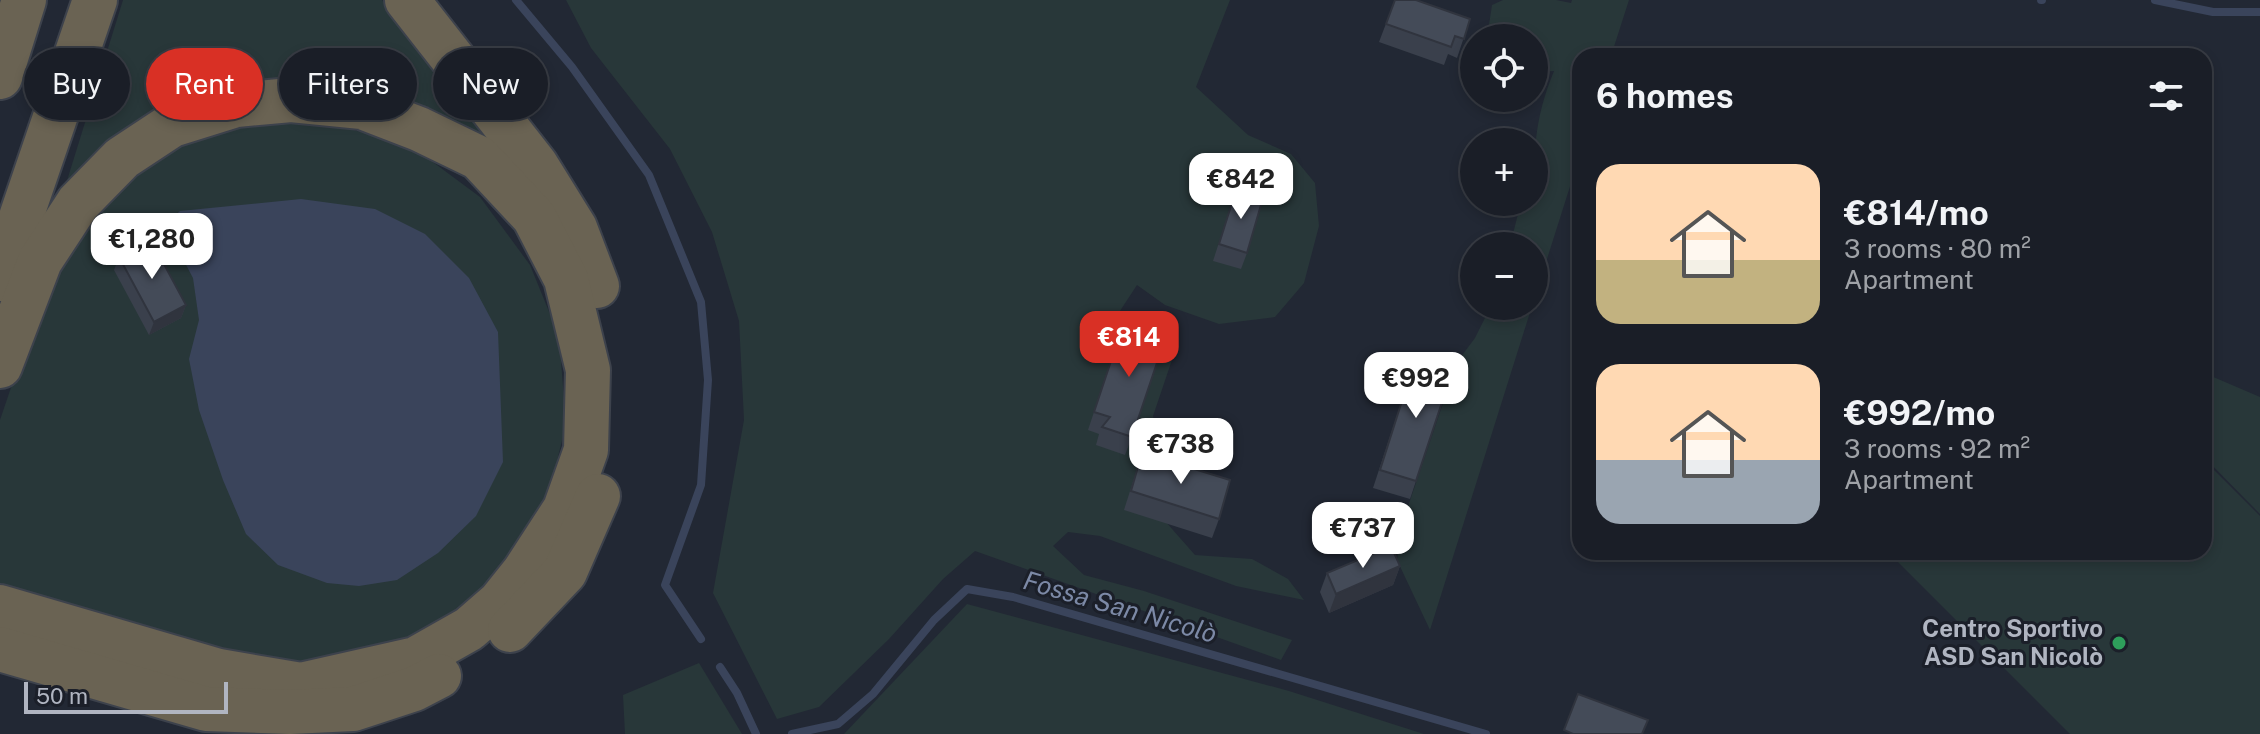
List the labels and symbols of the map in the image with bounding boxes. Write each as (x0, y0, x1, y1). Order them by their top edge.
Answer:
pin: €842 (1194, 153, 1288, 221)
pin: €1,280 (87, 213, 217, 281)
pin: €814 (1082, 311, 1176, 379)
pin: €992 (1369, 352, 1463, 420)
pin: €738 (1134, 418, 1228, 486)
pin: €737 (1316, 502, 1410, 570)
water label: Fossa San Nicolò (1020, 564, 1220, 649)
place label: Centro Sportivo ASD San Nicolò (1922, 614, 2103, 670)
marker: Centro Sportivo ASD San Nicolò (2110, 634, 2128, 652)
scale bar (24, 678, 228, 714)

